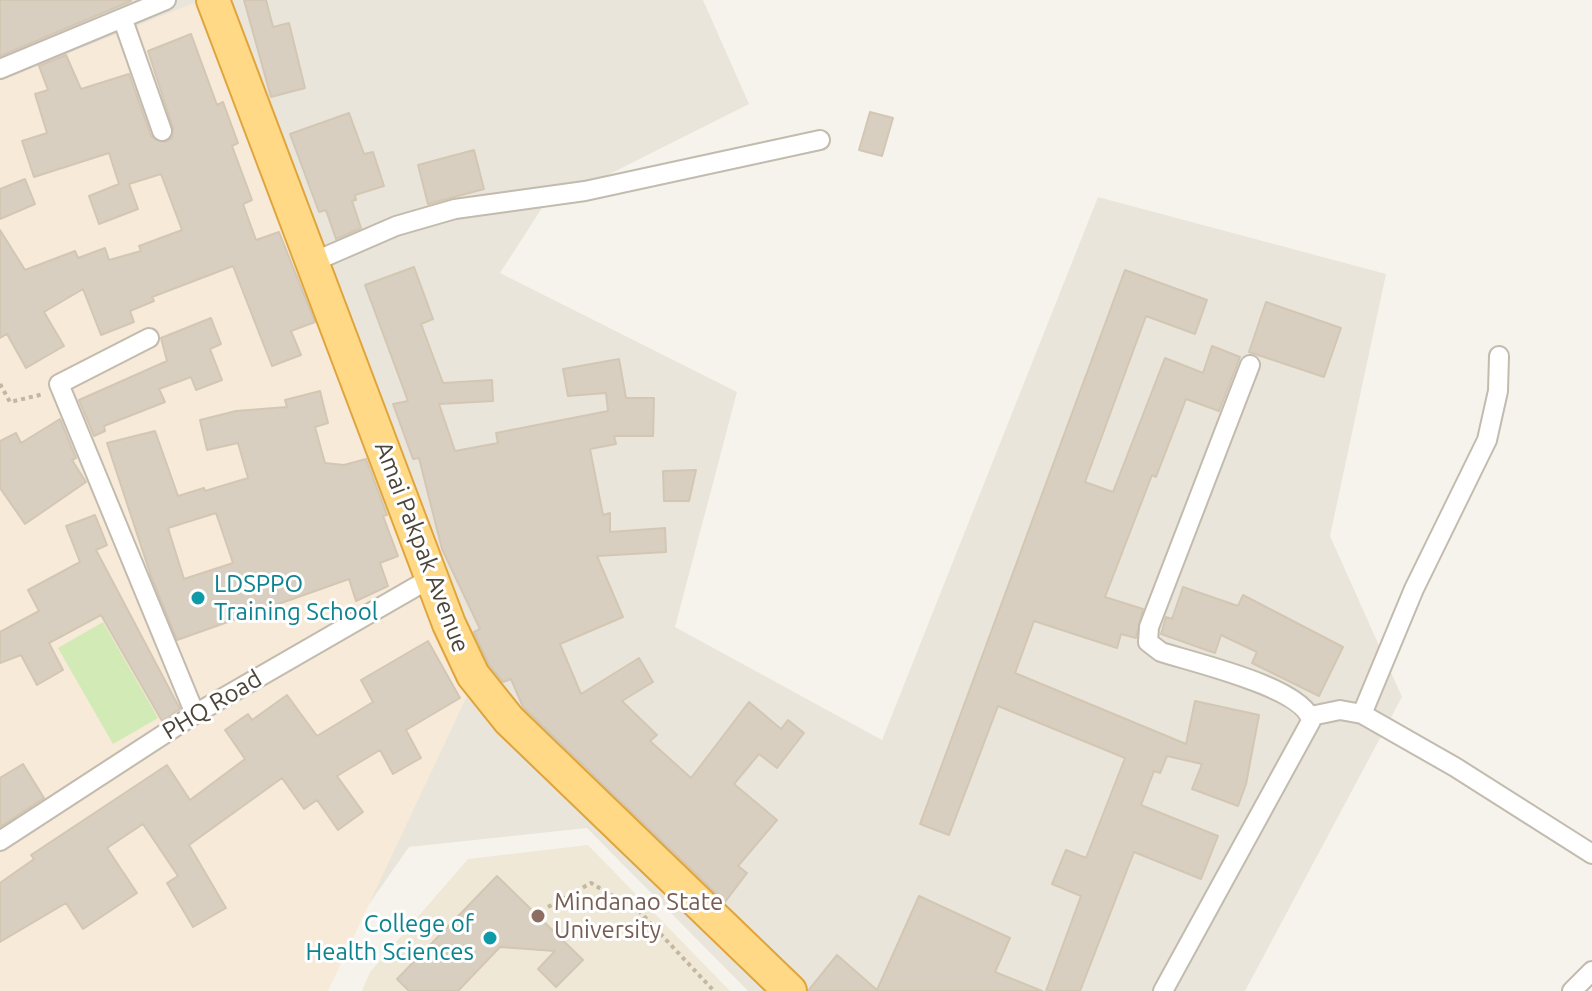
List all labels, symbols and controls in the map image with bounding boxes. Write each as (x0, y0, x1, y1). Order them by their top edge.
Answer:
street label: Amai Pakpak Avenue (369, 438, 475, 656)
place label: LDSPPO Training School (214, 570, 378, 626)
marker: LDSPPO Training School (189, 589, 207, 607)
street label: PHQ Road (157, 664, 267, 746)
place label: Mindanao State University (554, 888, 723, 944)
marker: Mindanao State University (529, 907, 547, 925)
place label: College of Health Sciences (305, 910, 474, 966)
marker: College of Health Sciences (481, 929, 499, 947)

